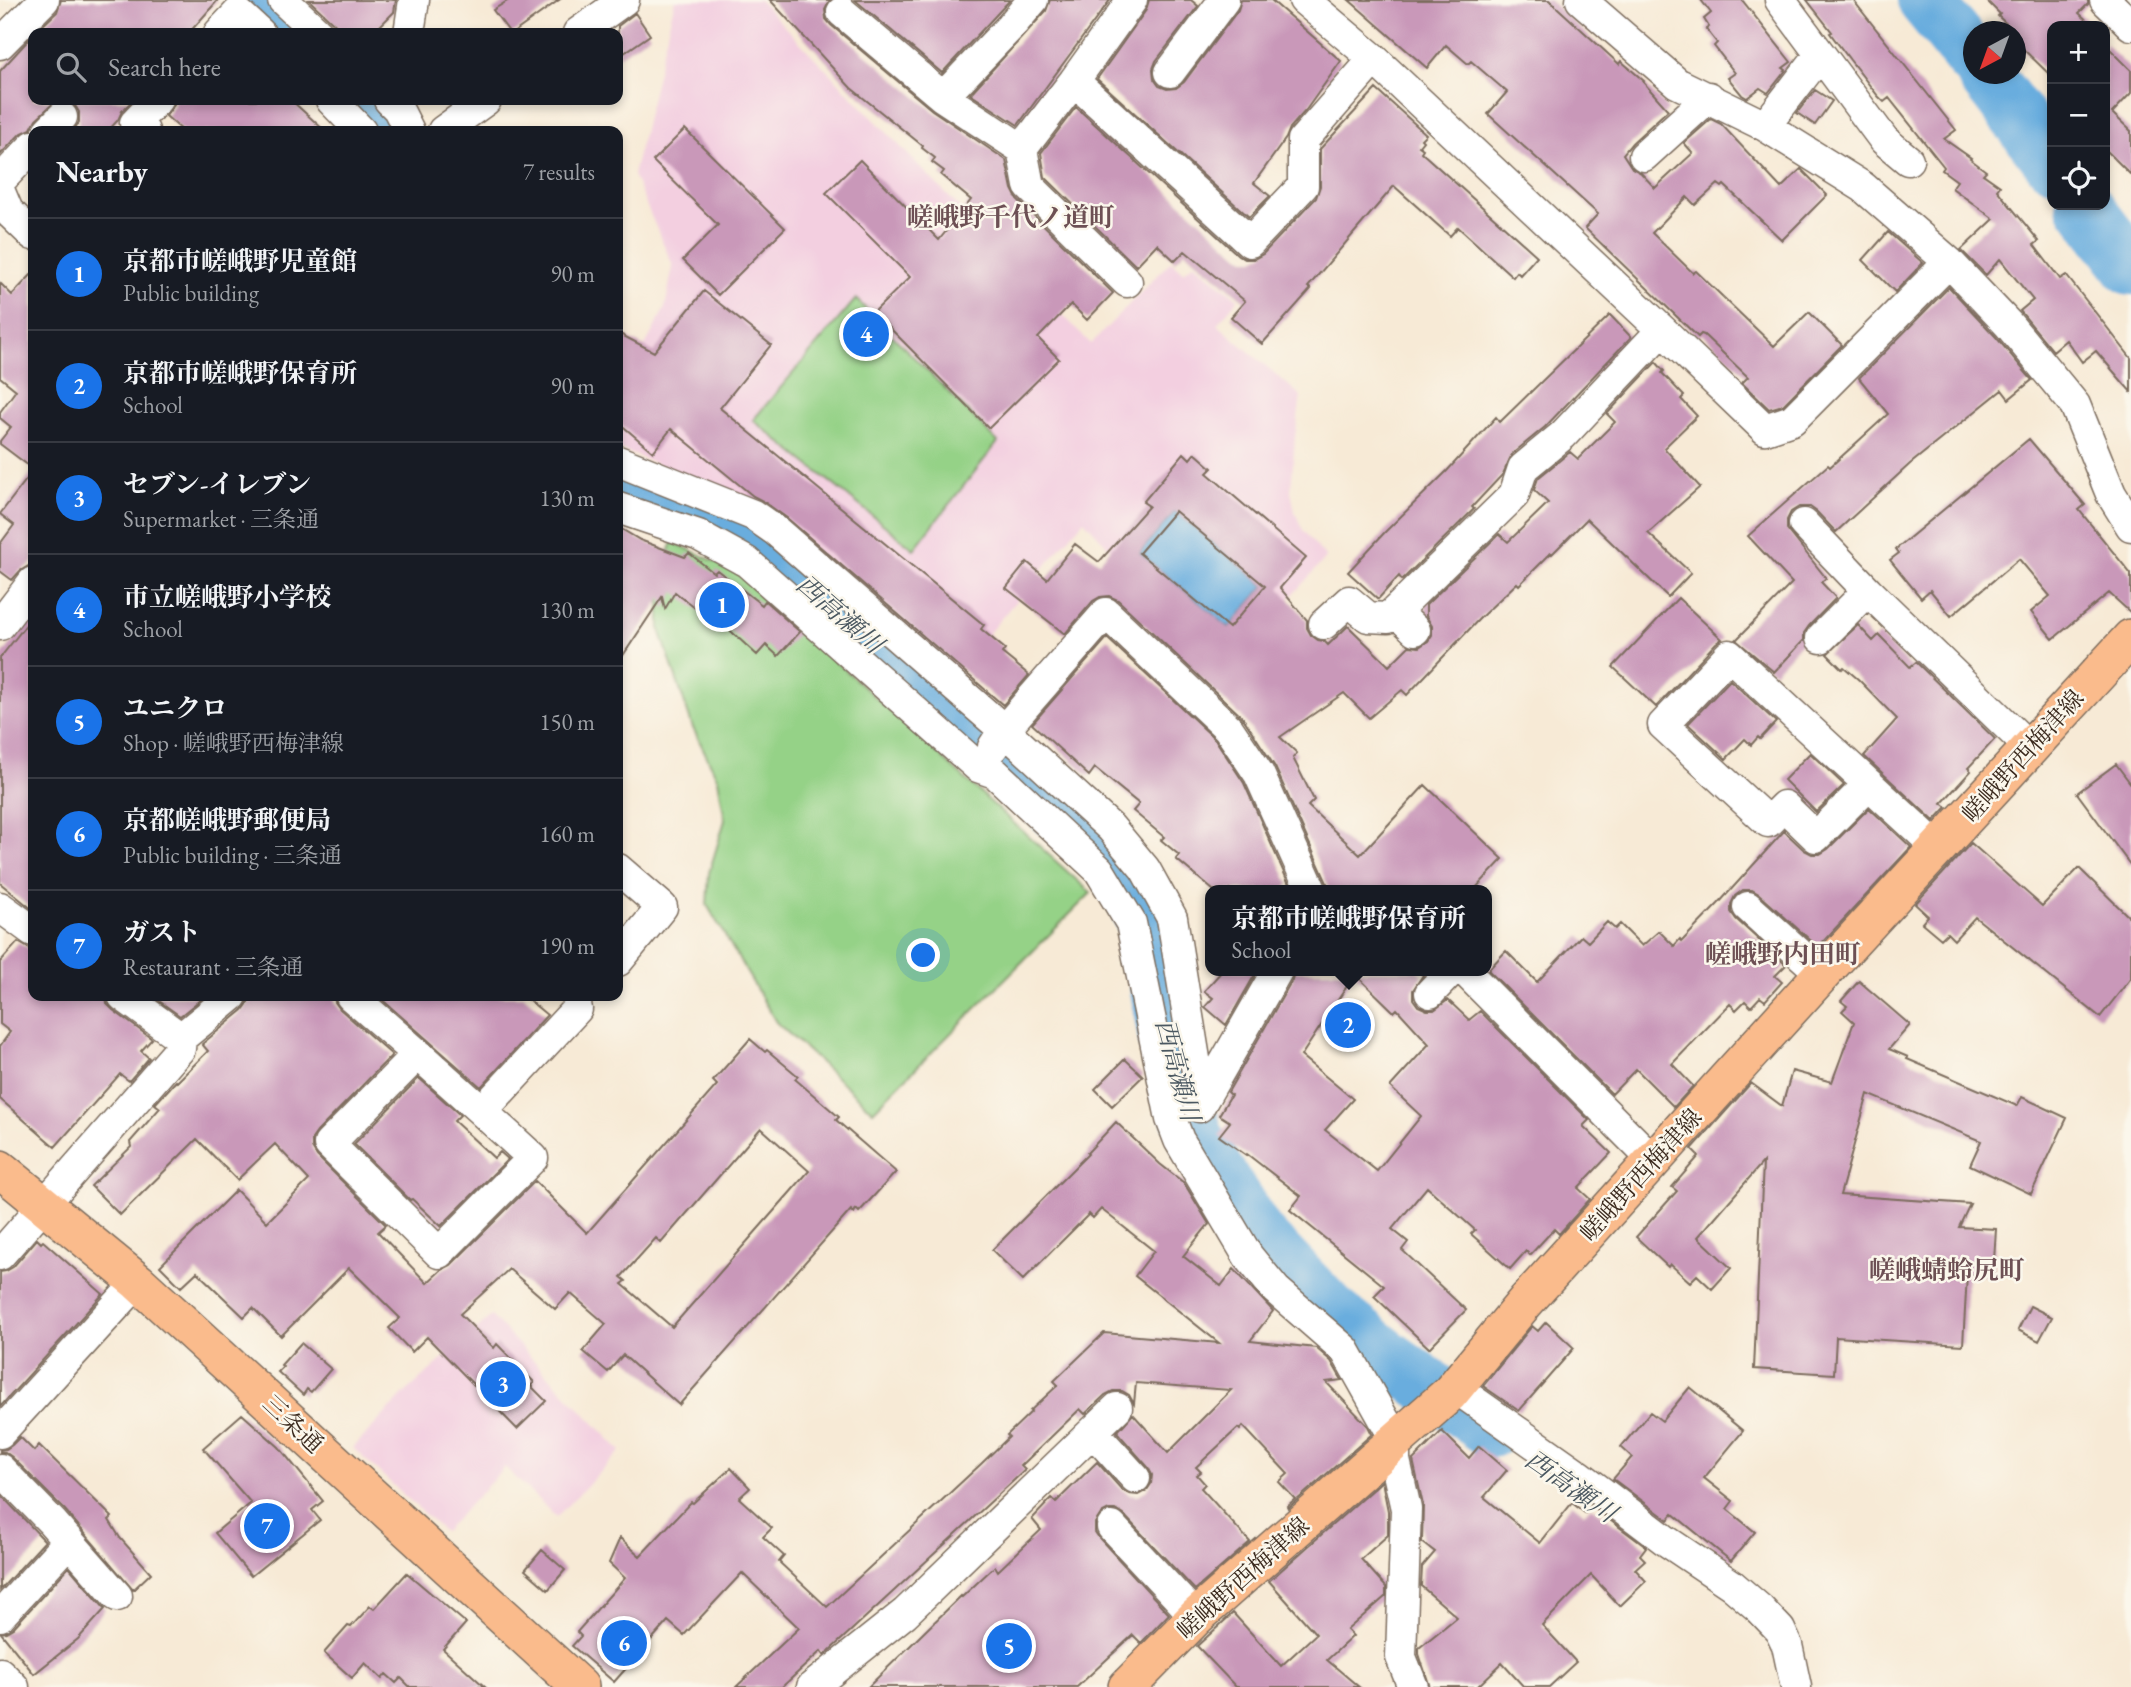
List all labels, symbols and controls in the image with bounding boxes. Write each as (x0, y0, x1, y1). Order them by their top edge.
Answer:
north arrow (1963, 21, 2026, 84)
map controls (2047, 21, 2110, 210)
button: + (2047, 21, 2110, 84)
search box (28, 28, 623, 105)
icon: search (52, 48, 90, 86)
text: Search here (108, 50, 221, 84)
button: − (2047, 84, 2110, 147)
button: locate (2047, 147, 2110, 210)
text: Nearby (56, 152, 148, 191)
text: 7 results (523, 157, 595, 187)
district label: 嵯峨野千代ノ道町 (907, 200, 1115, 234)
text: 京都市嵯峨野児童館 (123, 244, 357, 278)
text: 1 (73, 259, 85, 289)
text: 90 m (550, 259, 595, 289)
text: Public building (123, 278, 259, 308)
pin: 4 (843, 308, 889, 360)
text: 京都市嵯峨野保育所 (123, 356, 357, 390)
text: 2 (73, 371, 85, 401)
text: 90 m (550, 371, 595, 401)
text: School (123, 390, 183, 420)
text: セブン-イレブン (123, 467, 311, 501)
text: 3 (73, 483, 85, 513)
text: 130 m (539, 483, 595, 513)
text: Supermarket · 三条通 (123, 504, 319, 534)
water label: 西高瀬川 (790, 567, 893, 663)
pin: 1 (699, 579, 745, 631)
text: 市立嵯峨野小学校 (123, 580, 331, 614)
text: 4 (73, 595, 85, 625)
text: 130 m (539, 595, 595, 625)
text: School (123, 614, 183, 644)
street label: 嵯峨野西梅津線 (1955, 683, 2090, 828)
text: ユニクロ (123, 691, 227, 725)
text: 5 (73, 707, 85, 737)
text: 150 m (539, 707, 595, 737)
text: Shop · 嵯峨野西梅津線 (123, 728, 344, 758)
text: 京都嵯峨野郵便局 (123, 803, 331, 837)
text: 6 (73, 819, 85, 849)
text: 160 m (539, 819, 595, 849)
text: Public building · 三条通 (123, 840, 342, 870)
popup (1205, 885, 1492, 976)
text: 京都市嵯峨野保育所 (1231, 901, 1466, 935)
text: ガスト (123, 915, 201, 949)
text: 7 (73, 931, 85, 961)
text: 190 m (539, 931, 595, 961)
text: School (1231, 935, 1291, 965)
district label: 嵯峨野内田町 (1705, 937, 1861, 971)
your location (906, 938, 940, 972)
text: Restaurant · 三条通 (123, 952, 303, 982)
pin: 2 (1325, 999, 1371, 1051)
water label: 西高瀬川 (1148, 1015, 1209, 1128)
street label: 嵯峨野西梅津線 (1573, 1102, 1708, 1247)
district label: 嵯峨蜻蛉尻町 (1869, 1253, 2025, 1287)
pin: 3 (480, 1358, 526, 1410)
street label: 三条通 (256, 1388, 330, 1460)
water label: 西高瀬川 (1519, 1442, 1626, 1531)
pin: 7 (244, 1500, 290, 1552)
street label: 嵯峨野西梅津線 (1170, 1510, 1315, 1645)
pin: 6 (601, 1617, 647, 1669)
pin: 5 (986, 1620, 1032, 1672)

